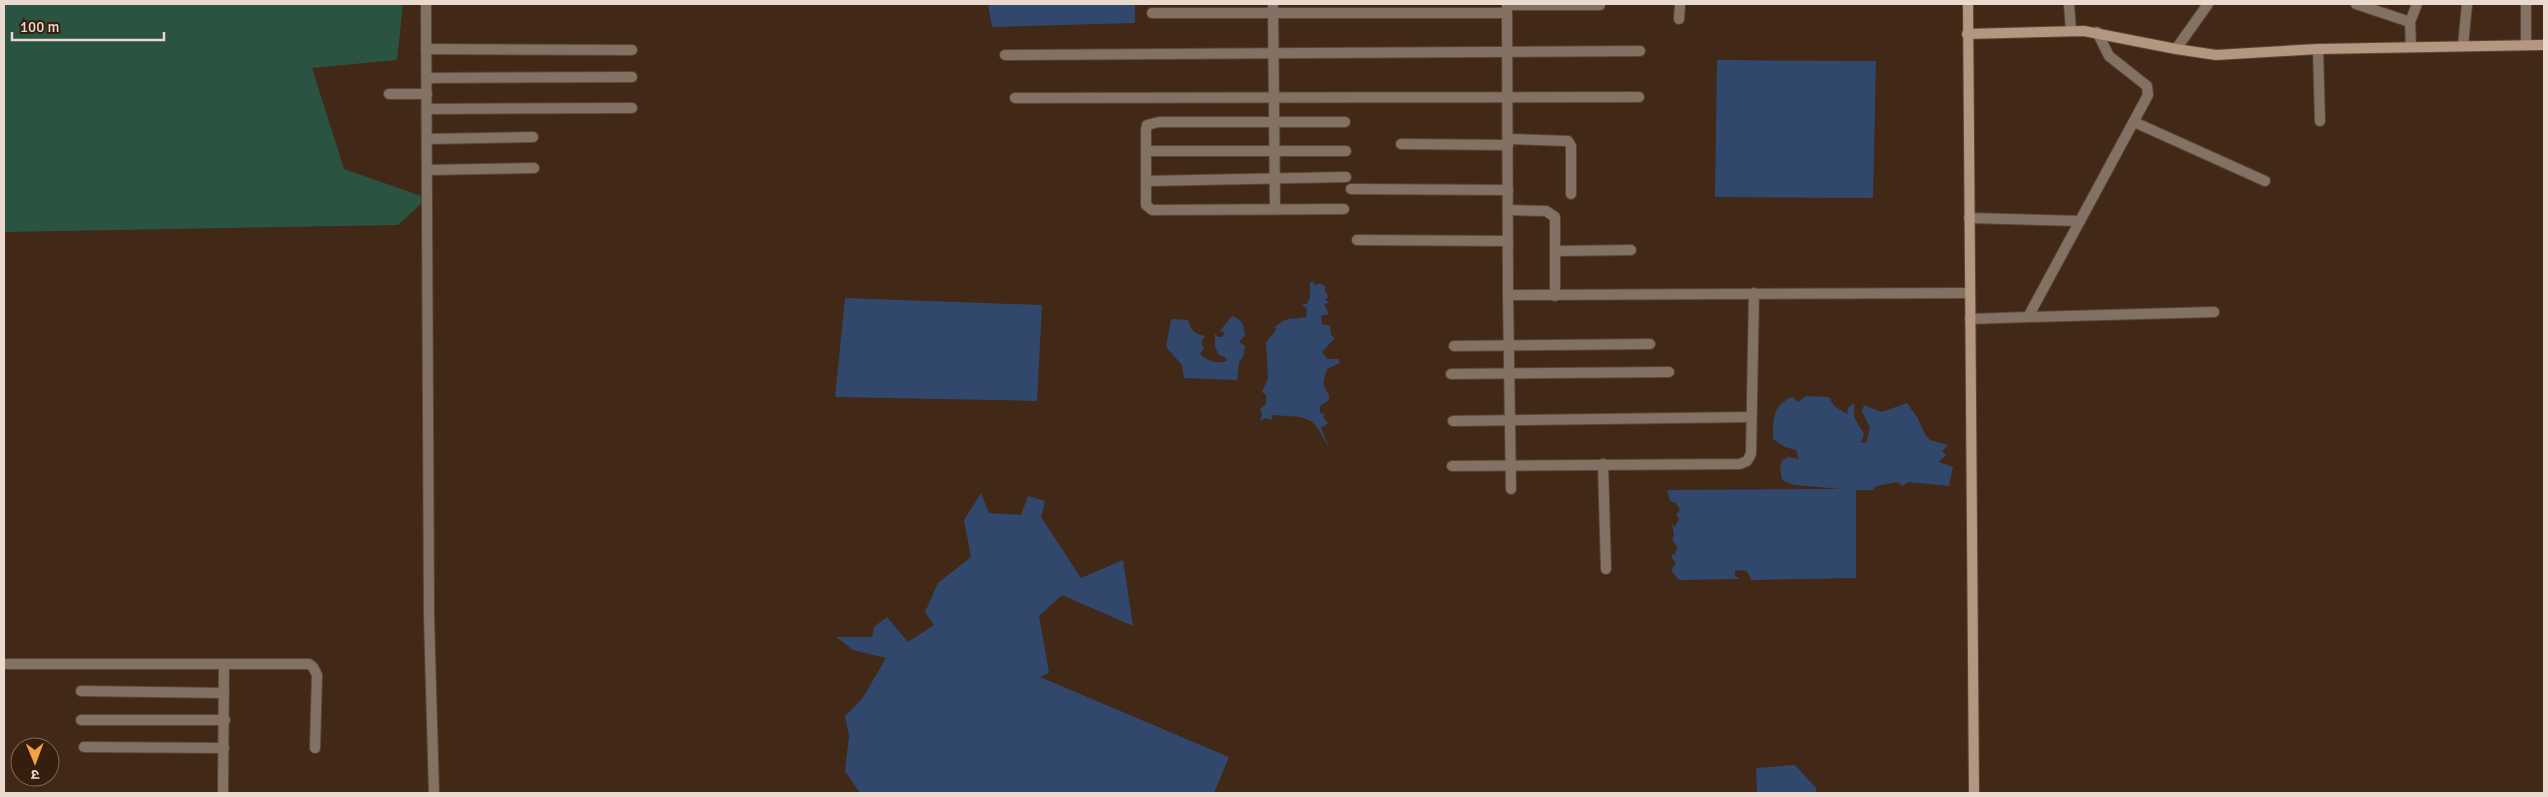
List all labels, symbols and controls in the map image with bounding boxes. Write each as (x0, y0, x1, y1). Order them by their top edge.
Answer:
scale bar (12, 10, 165, 42)
text: 100 m (20, 18, 60, 36)
north arrow (10, 737, 60, 787)
text: उ (30, 766, 39, 783)

